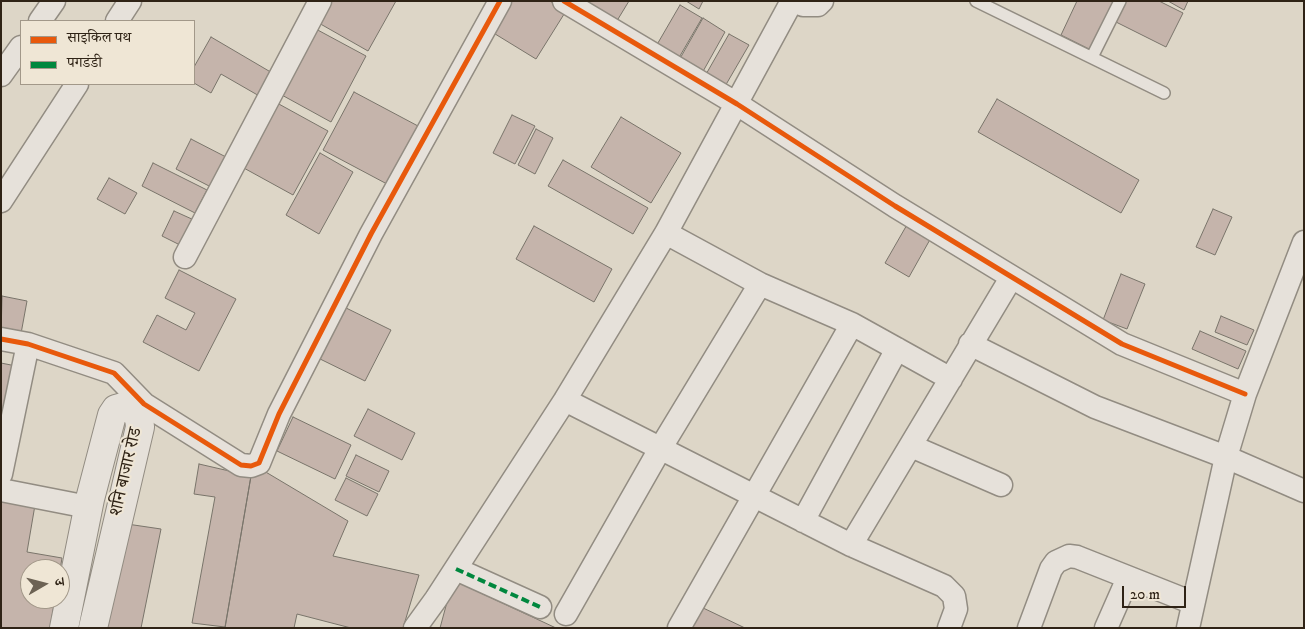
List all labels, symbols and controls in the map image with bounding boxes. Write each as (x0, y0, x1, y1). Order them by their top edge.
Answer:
legend (20, 20, 195, 85)
text: साइकिल पथ (67, 28, 131, 47)
text: पगडंडी (67, 53, 102, 72)
street label: शनि बाजार रोड (106, 426, 148, 518)
north arrow (20, 559, 70, 609)
scale bar (1125, 576, 1189, 608)
text: उ (49, 577, 68, 587)
text: 20 m (1130, 585, 1160, 604)

